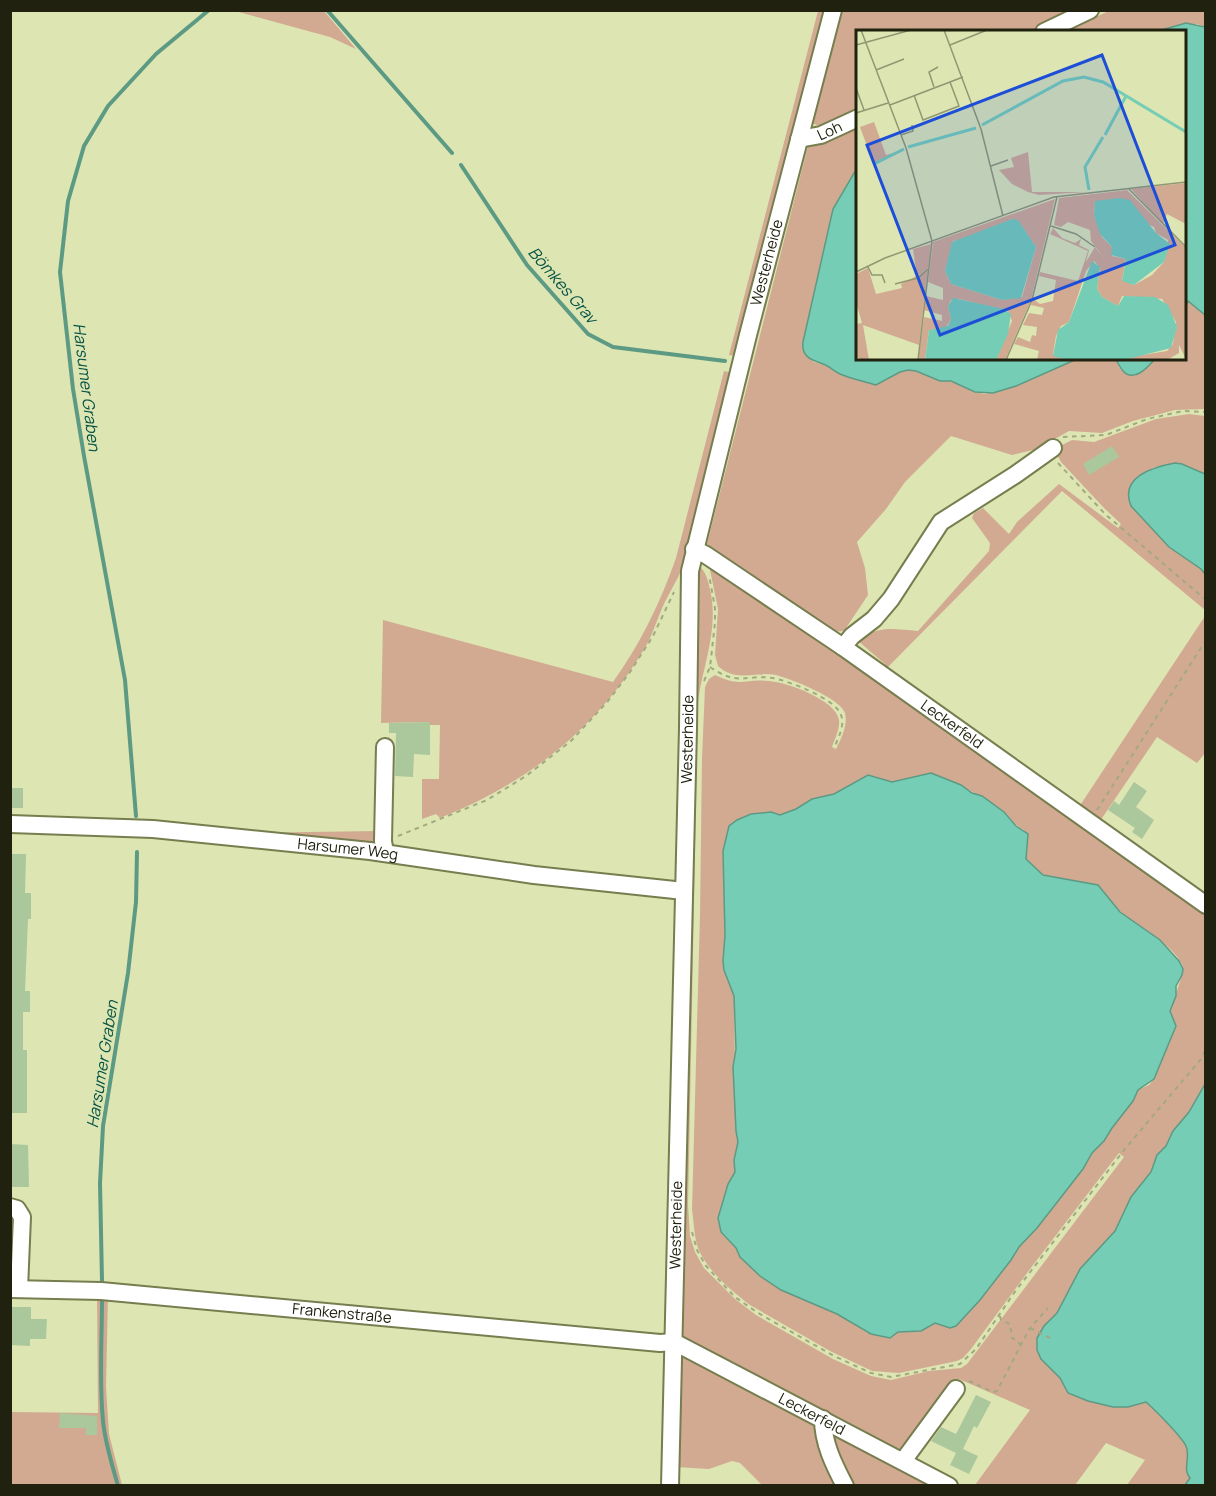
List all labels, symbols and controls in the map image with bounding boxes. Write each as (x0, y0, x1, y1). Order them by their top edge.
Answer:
inset map (856, 30, 1186, 360)
street label: Loh (814, 116, 846, 145)
street label: Westerheide (745, 217, 788, 308)
water label: Bömkes Grav (524, 242, 604, 329)
water label: Harsumer Graben (68, 322, 106, 453)
street label: Leckerfeld (917, 694, 988, 754)
street label: Westerheide (676, 695, 698, 784)
street label: Harsumer Weg (297, 833, 400, 865)
water label: Harsumer Graben (81, 998, 123, 1129)
street label: Westerheide (664, 1180, 687, 1270)
street label: Frankenstraße (291, 1298, 393, 1328)
street label: Leckerfeld (775, 1388, 849, 1440)

